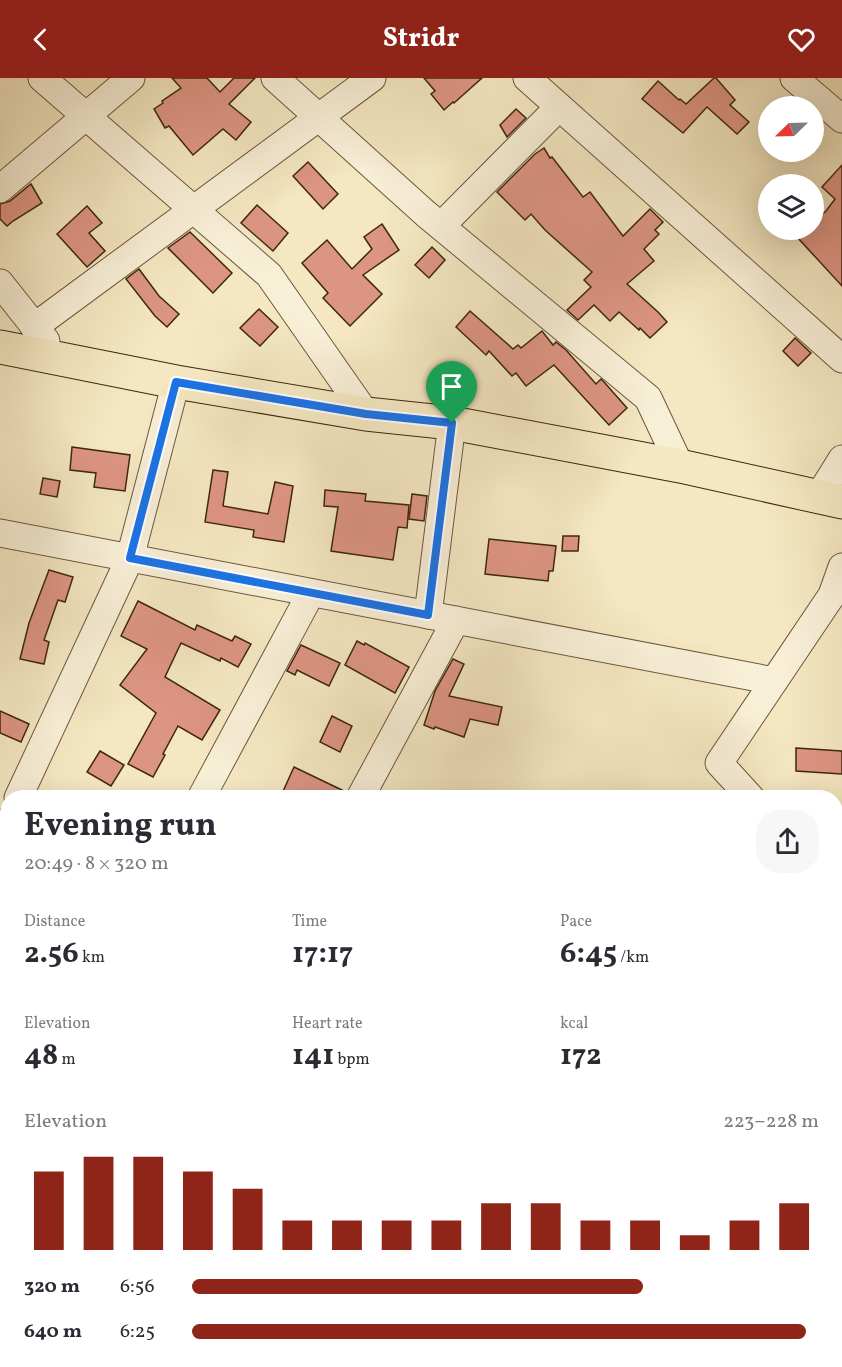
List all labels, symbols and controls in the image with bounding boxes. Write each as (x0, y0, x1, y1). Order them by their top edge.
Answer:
text: Stridr (383, 20, 459, 58)
icon: back (24, 23, 57, 56)
icon: heart (785, 23, 818, 56)
north arrow (758, 96, 824, 162)
map controls (758, 96, 824, 240)
button: layers (758, 174, 824, 240)
pin (426, 361, 477, 423)
icon: arrive (435, 370, 468, 403)
text: Evening run (24, 804, 217, 850)
button: share (756, 810, 819, 873)
text: 20:49 · 8 × 320 m (24, 850, 169, 878)
text: Distance (24, 911, 85, 933)
text: Time (292, 911, 327, 933)
text: Pace (560, 911, 592, 933)
text: 2.56 (24, 933, 79, 975)
text: 17:17 (292, 933, 353, 975)
text: 6:45 (560, 933, 617, 975)
text: km (79, 947, 105, 969)
text: /km (617, 947, 649, 969)
text: Elevation (24, 1013, 91, 1035)
text: Heart rate (292, 1013, 363, 1035)
text: kcal (560, 1013, 588, 1035)
text: 48 (24, 1035, 58, 1077)
text: 141 (292, 1035, 334, 1077)
text: 172 (560, 1035, 602, 1077)
text: m (58, 1049, 76, 1071)
text: bpm (334, 1049, 370, 1071)
text: Elevation (24, 1108, 107, 1136)
text: 223–228 m (723, 1108, 819, 1136)
text: 320 m (24, 1273, 80, 1301)
text: 6:56 (120, 1273, 155, 1301)
text: 640 m (24, 1318, 82, 1346)
text: 6:25 (120, 1318, 155, 1346)

